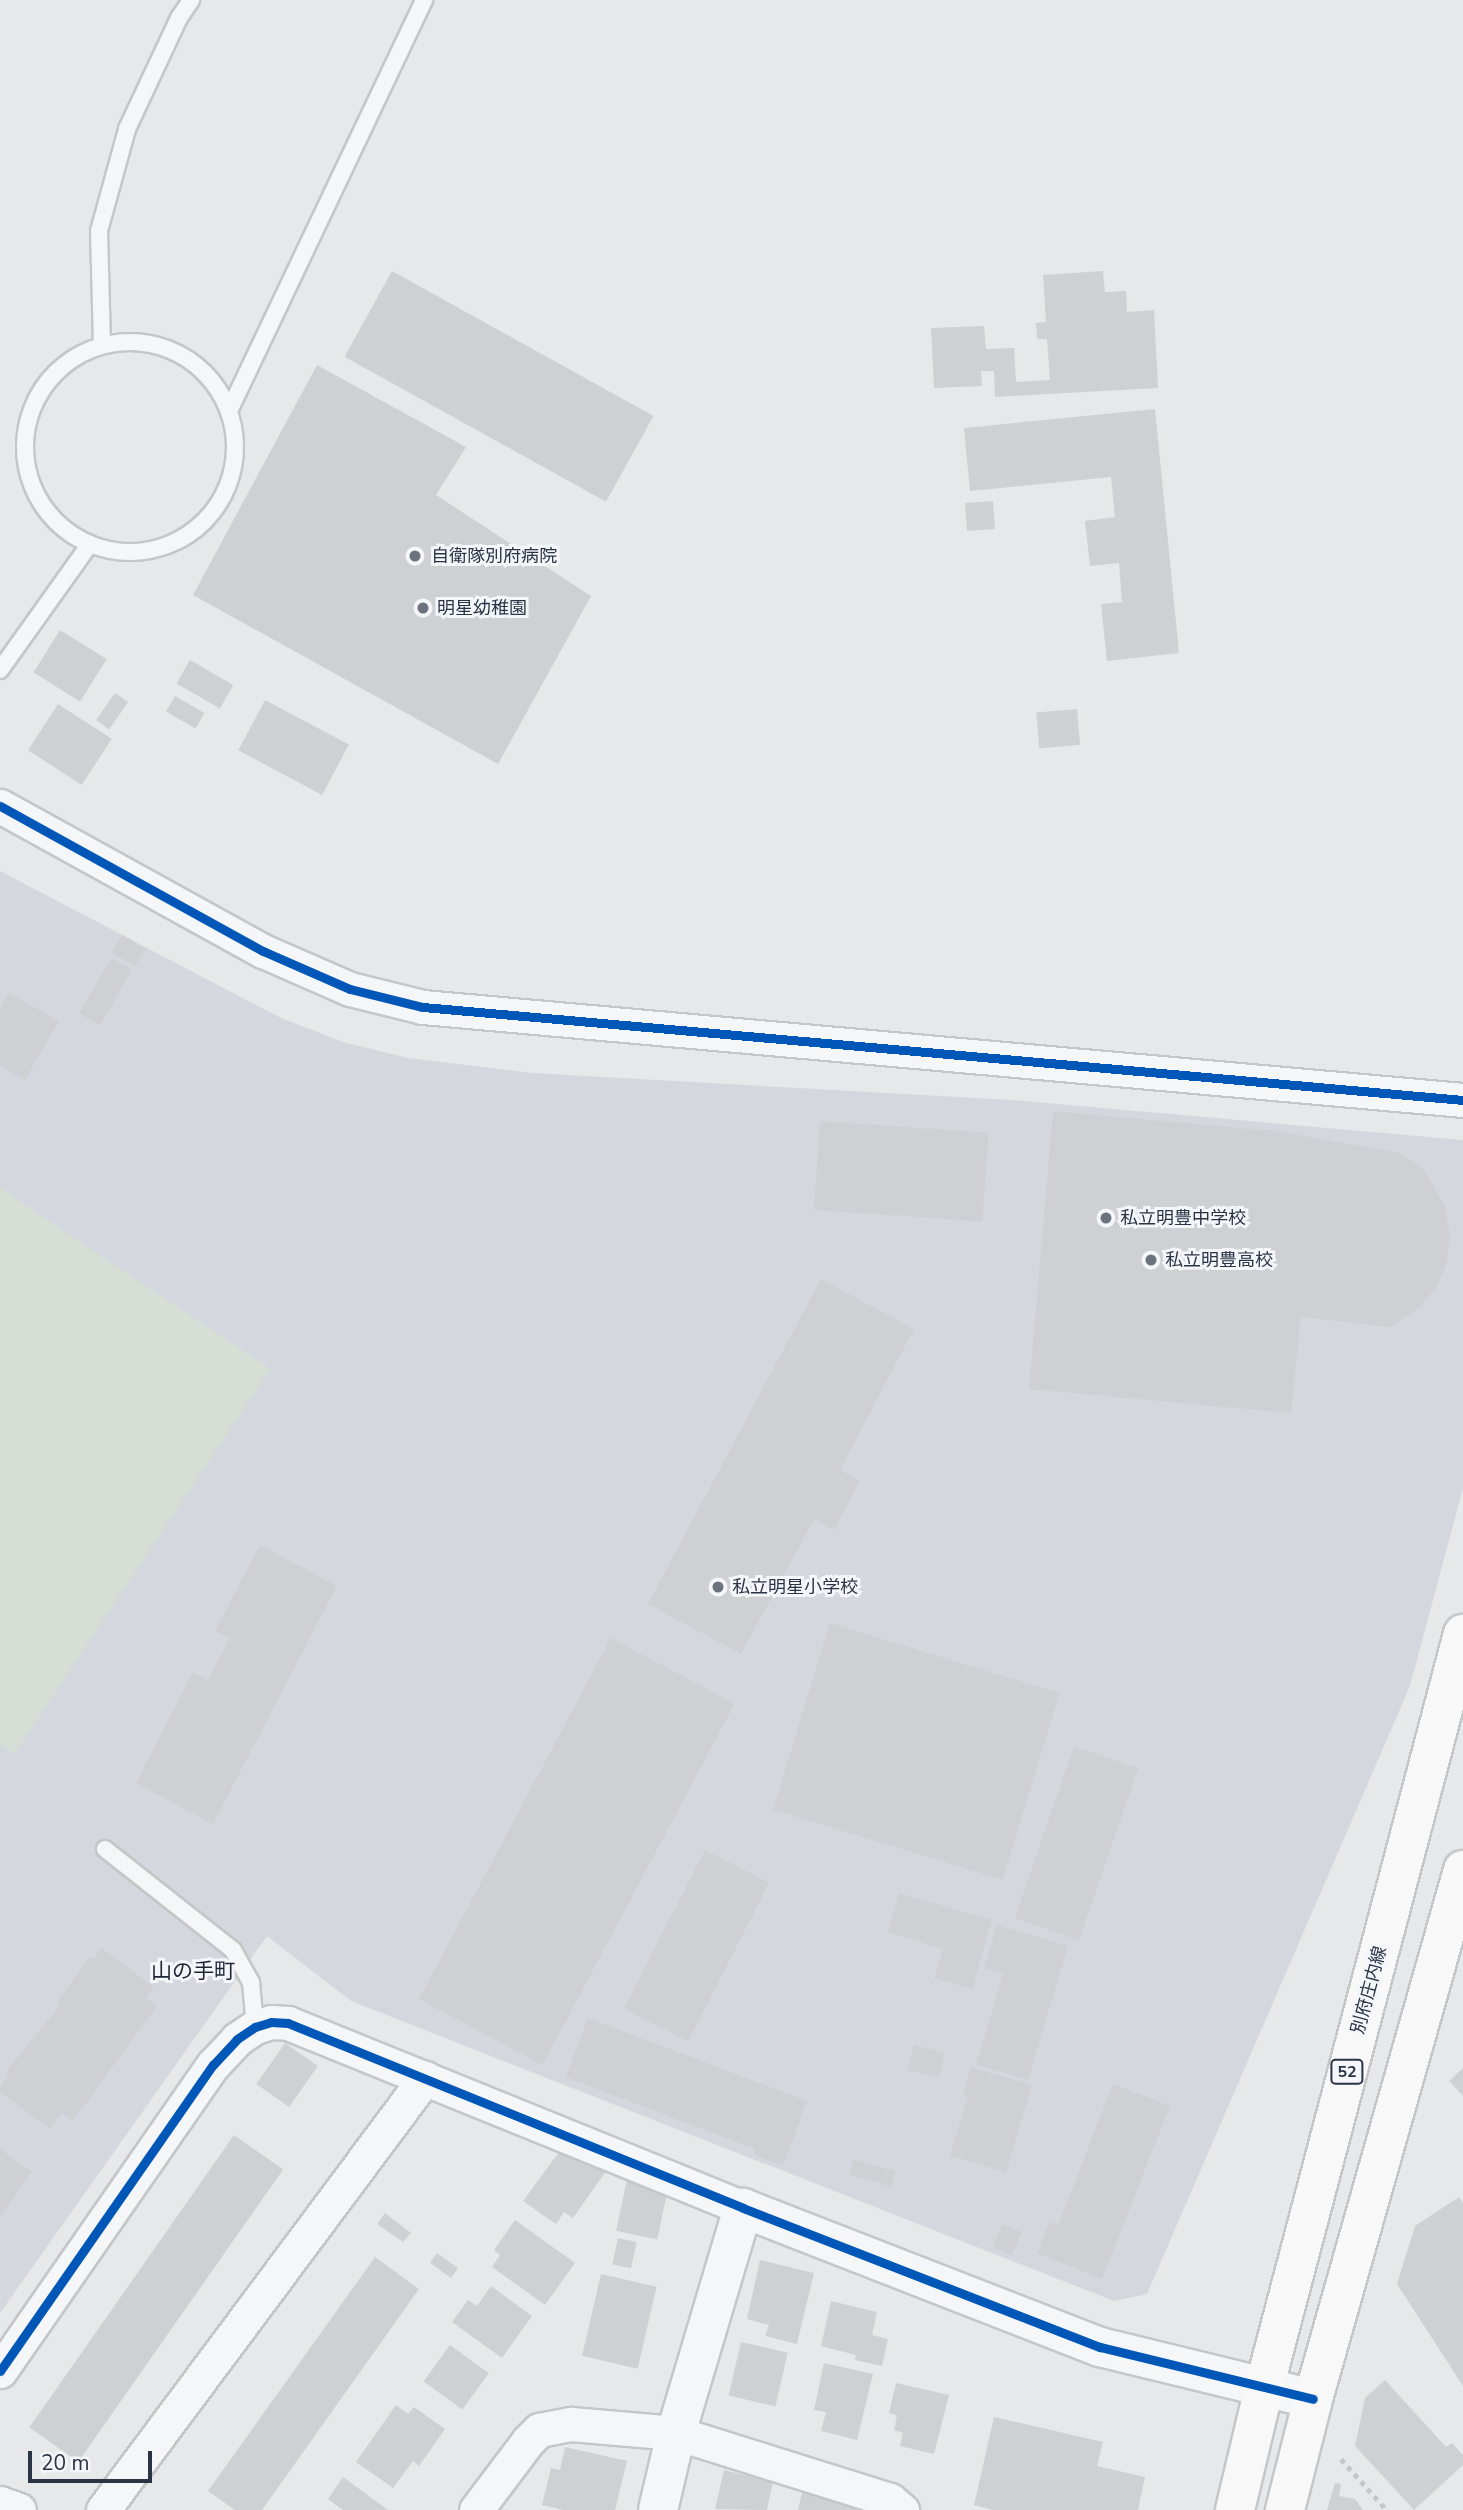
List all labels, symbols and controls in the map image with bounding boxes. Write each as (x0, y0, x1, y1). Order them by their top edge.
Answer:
place label: 自衛隊別府病院 (431, 545, 557, 567)
marker: 自衛隊別府病院 (405, 546, 425, 566)
place label: 明星幼稚園 (437, 597, 527, 619)
marker: 明星幼稚園 (415, 600, 431, 616)
place label: 私立明豊中学校 (1120, 1207, 1246, 1229)
marker: 私立明豊中学校 (1098, 1210, 1114, 1226)
place label: 私立明豊高校 (1165, 1249, 1273, 1271)
marker: 私立明豊高校 (1143, 1252, 1159, 1268)
place label: 私立明星小学校 (732, 1576, 858, 1598)
marker: 私立明星小学校 (710, 1579, 726, 1595)
street label: 別府庄内線 (1347, 1944, 1391, 2036)
district label: 山の手町 (151, 1958, 235, 1984)
road number: 52 (1330, 2060, 1364, 2084)
scale bar (32, 2436, 156, 2480)
text: 20 m (41, 2449, 90, 2477)

